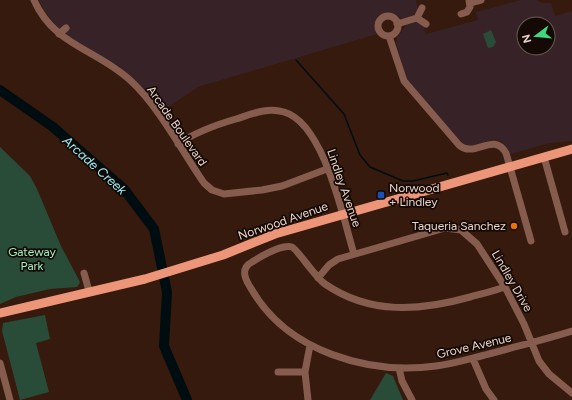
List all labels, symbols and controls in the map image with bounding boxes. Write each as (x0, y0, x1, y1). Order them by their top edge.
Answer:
north arrow (516, 16, 556, 56)
text: N (519, 33, 534, 45)
street label: Arcade Boulevard (144, 83, 210, 169)
water label: Arcade Creek (59, 132, 130, 198)
street label: Lindley Avenue (324, 147, 364, 229)
place label: Norwood + Lindley (389, 181, 440, 209)
marker: Norwood + Lindley (376, 190, 386, 200)
street label: Norwood Avenue (236, 199, 330, 243)
place label: Taqueria Sanchez (412, 219, 506, 233)
marker: Taqueria Sanchez (509, 221, 519, 231)
park label: Gateway Park (8, 245, 57, 273)
street label: Lindley Drive (489, 248, 535, 315)
street label: Grove Avenue (435, 331, 513, 361)

